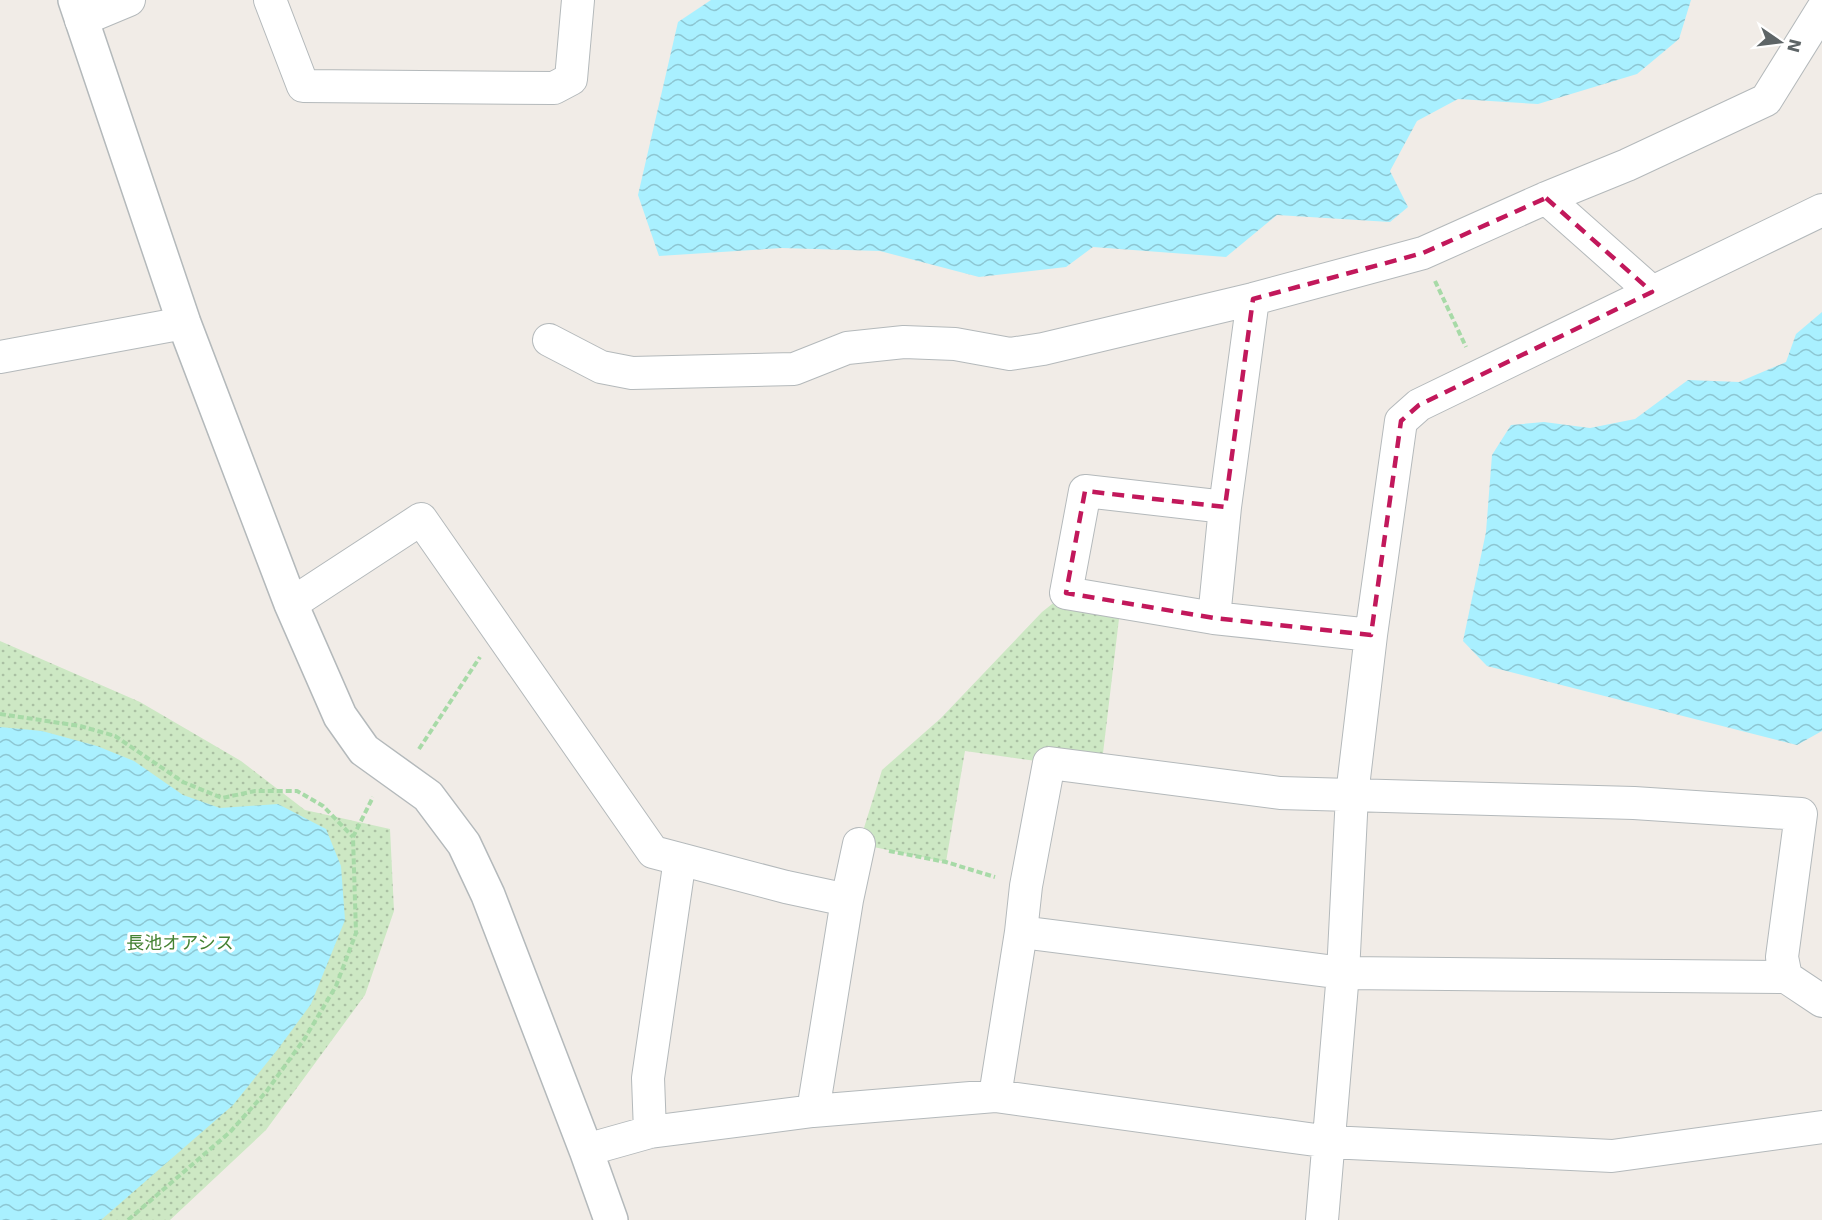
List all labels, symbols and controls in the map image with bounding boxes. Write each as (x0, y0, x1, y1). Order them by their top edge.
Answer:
north arrow (1750, 12, 1810, 72)
text: N (1783, 37, 1805, 54)
park label: 長池オアシス (126, 932, 234, 953)

